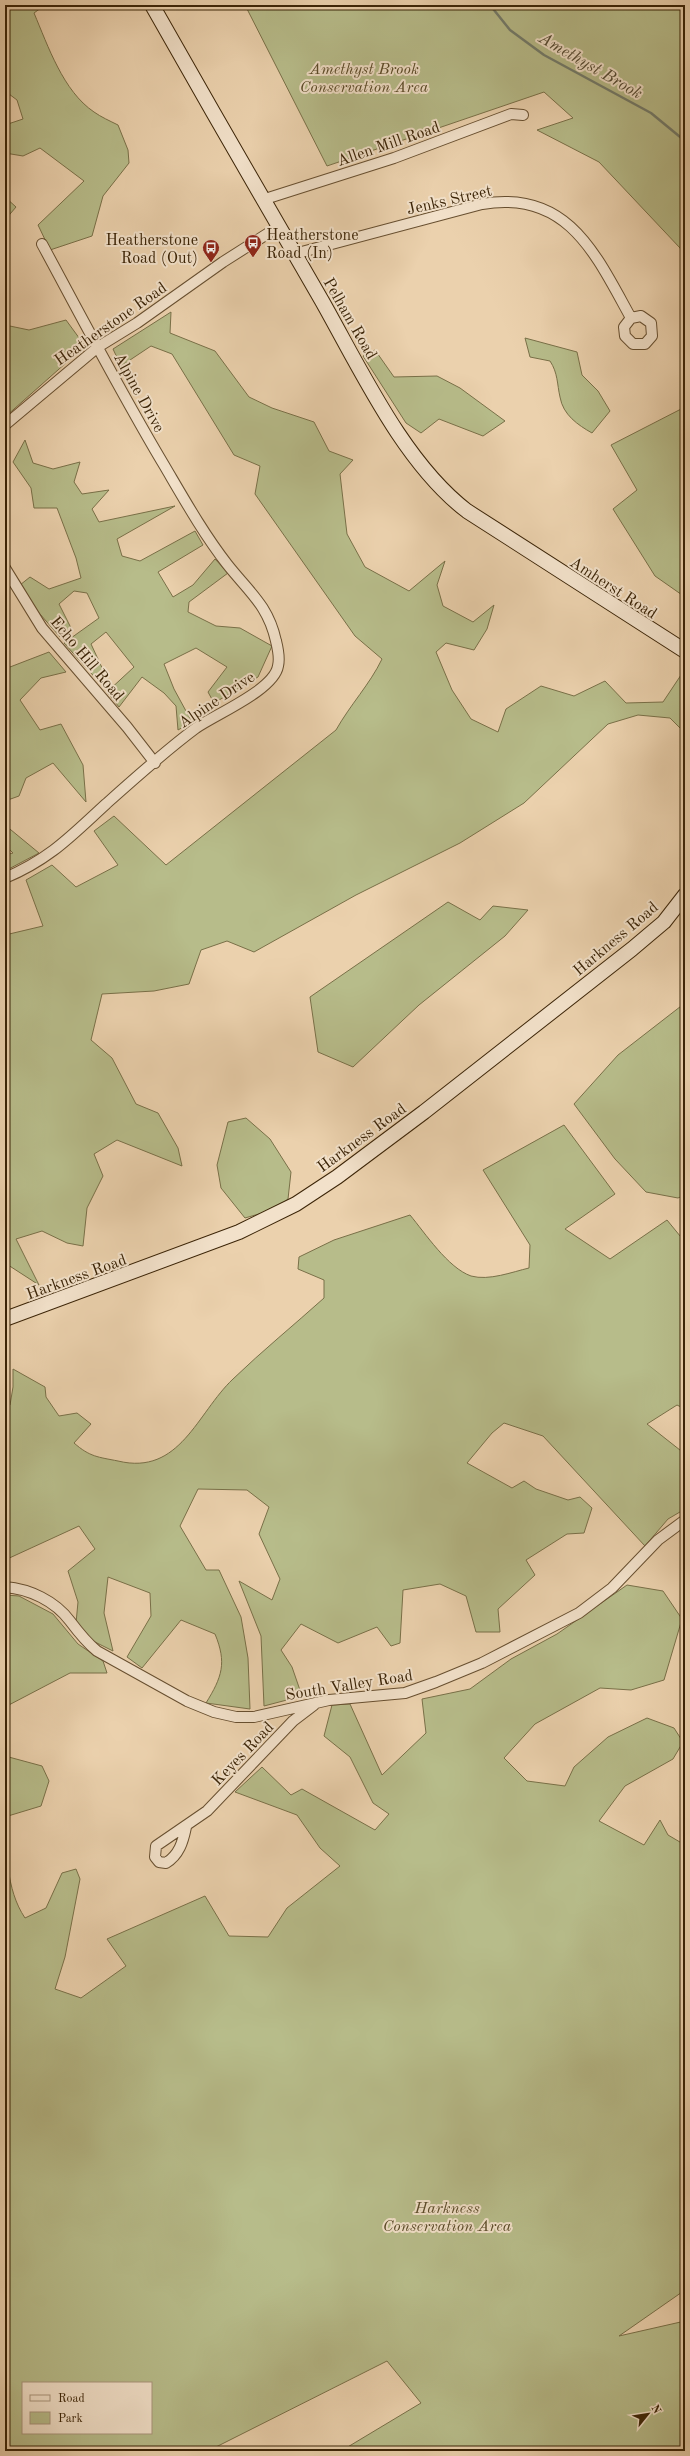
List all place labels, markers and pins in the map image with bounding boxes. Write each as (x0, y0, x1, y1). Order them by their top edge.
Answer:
place label: Heatherstone Road (In) (266, 228, 359, 262)
place label: Heatherstone Road (Out) (105, 233, 198, 267)
bus stop icon: Heatherstone Road (In) (243, 233, 263, 258)
bus stop icon: Heatherstone Road (Out) (201, 238, 221, 263)

